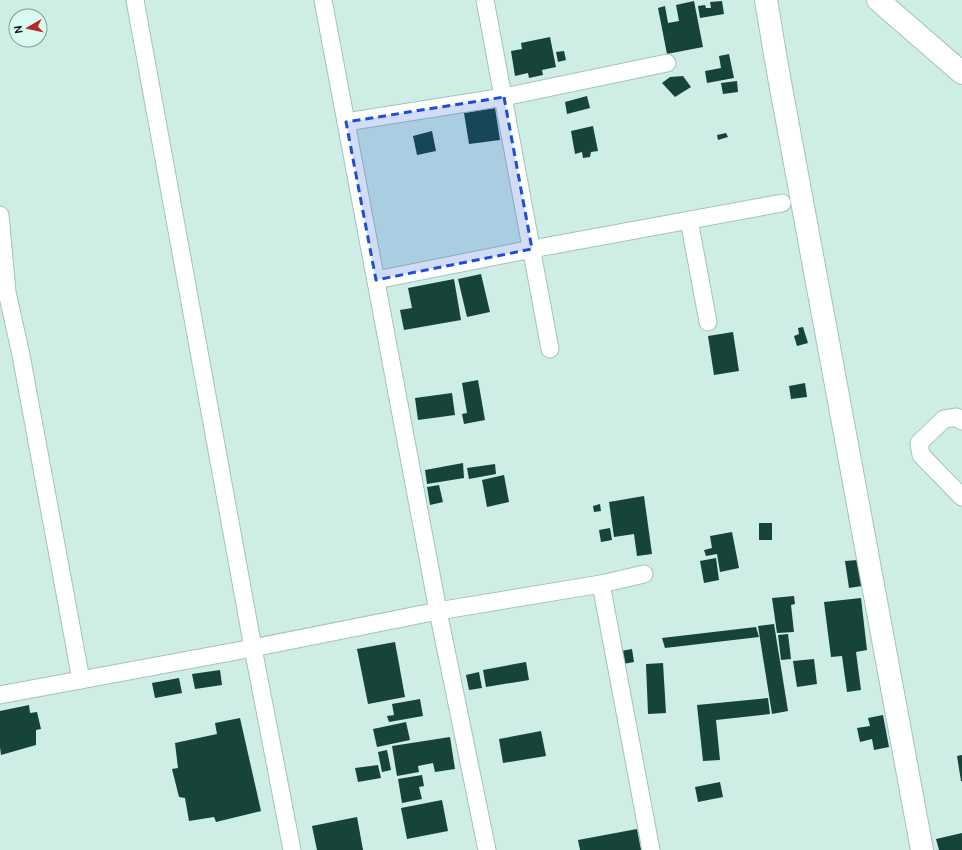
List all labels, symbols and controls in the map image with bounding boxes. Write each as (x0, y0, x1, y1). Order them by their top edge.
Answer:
north arrow (8, 8, 48, 48)
text: N (12, 25, 25, 35)

